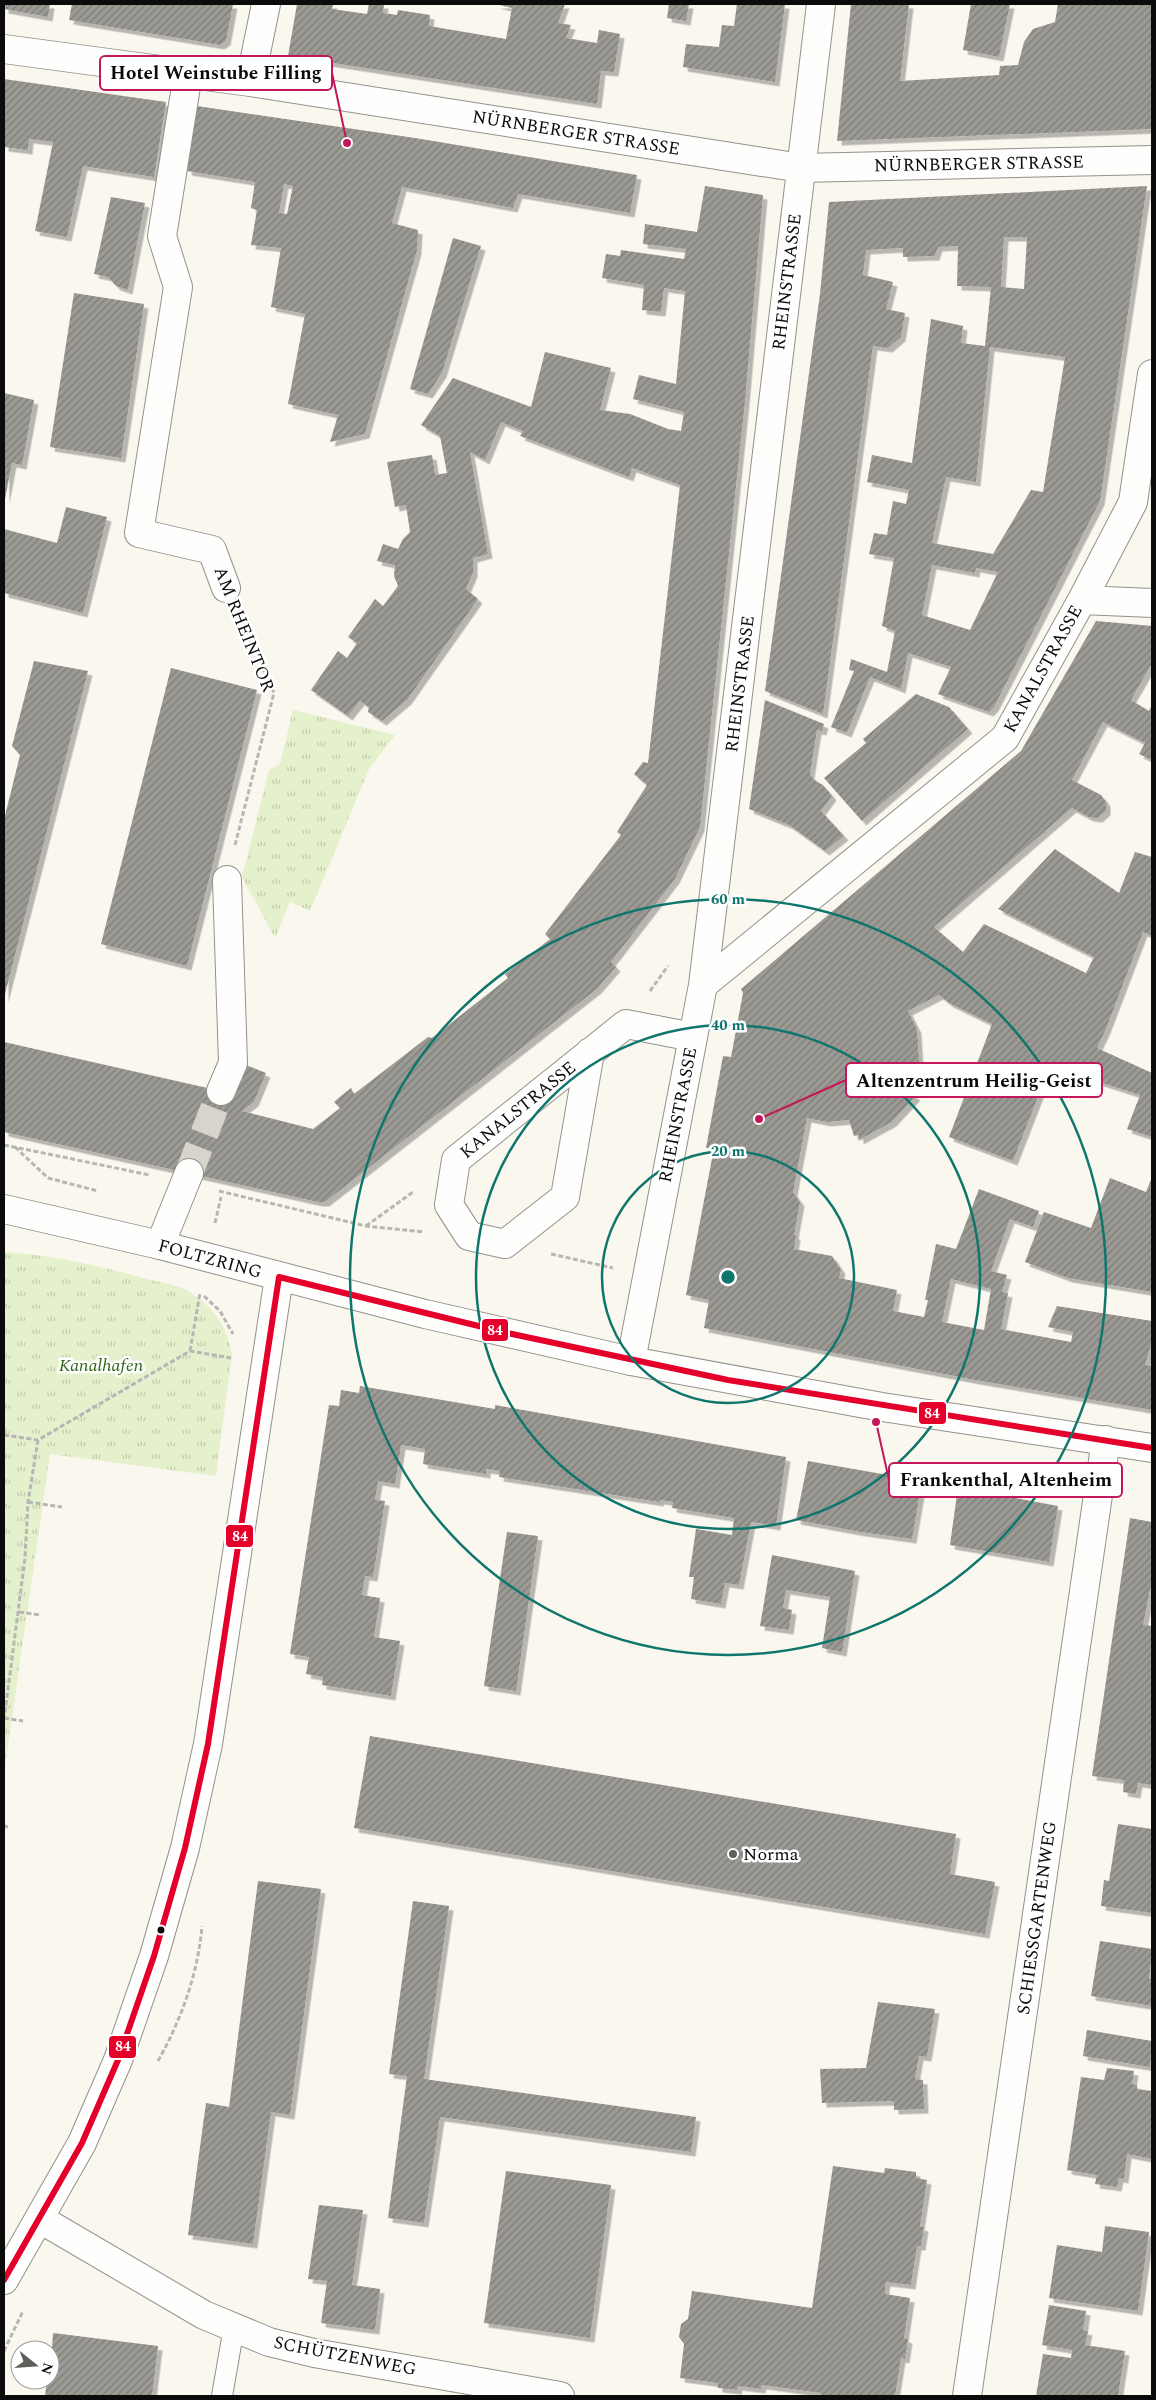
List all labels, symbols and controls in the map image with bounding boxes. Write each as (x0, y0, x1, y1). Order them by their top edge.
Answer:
callout: Hotel Weinstube Filling (100, 56, 332, 90)
text: Hotel Weinstube Filling (110, 59, 322, 88)
street label: NÜRNBERGER STRASSE (470, 103, 682, 163)
street label: NÜRNBERGER STRASSE (874, 149, 1084, 179)
street label: RHEINSTRASSE (765, 212, 809, 352)
street label: AM RHEINTOR (206, 562, 282, 696)
street label: KANALSTRASSE (997, 600, 1089, 738)
street label: RHEINSTRASSE (718, 614, 762, 754)
text: 60 m (711, 888, 746, 911)
text: 40 m (711, 1014, 746, 1037)
street label: RHEINSTRASSE (652, 1045, 704, 1185)
street label: KANALSTRASSE (454, 1055, 582, 1165)
callout: Altenzentrum Heilig-Geist (846, 1063, 1102, 1097)
text: Altenzentrum Heilig-Geist (856, 1067, 1092, 1096)
text: 20 m (711, 1140, 746, 1163)
street label: FOLTZRING (155, 1232, 265, 1286)
centre of rings (719, 1268, 737, 1286)
line badge: 84 (481, 1318, 509, 1342)
text: 84 (487, 1320, 503, 1341)
park label: Kanalhafen (59, 1352, 144, 1379)
line badge: 84 (918, 1401, 947, 1425)
text: 84 (924, 1403, 940, 1424)
callout: Frankenthal, Altenheim (889, 1463, 1122, 1497)
text: Frankenthal, Altenheim (900, 1466, 1112, 1495)
line badge: 84 (225, 1524, 254, 1548)
text: 84 (232, 1526, 248, 1547)
street label: SCHIESSGARTENWEG (1010, 1820, 1064, 2016)
place label: Norma (743, 1841, 799, 1868)
marker: Norma (727, 1848, 739, 1860)
unlabelled marker (156, 1925, 166, 1935)
line badge: 84 (108, 2035, 137, 2059)
text: 84 (115, 2036, 131, 2057)
street label: SCHÜTZENWEG (271, 2329, 419, 2383)
north arrow (10, 2340, 60, 2390)
text: N (35, 2360, 59, 2377)

